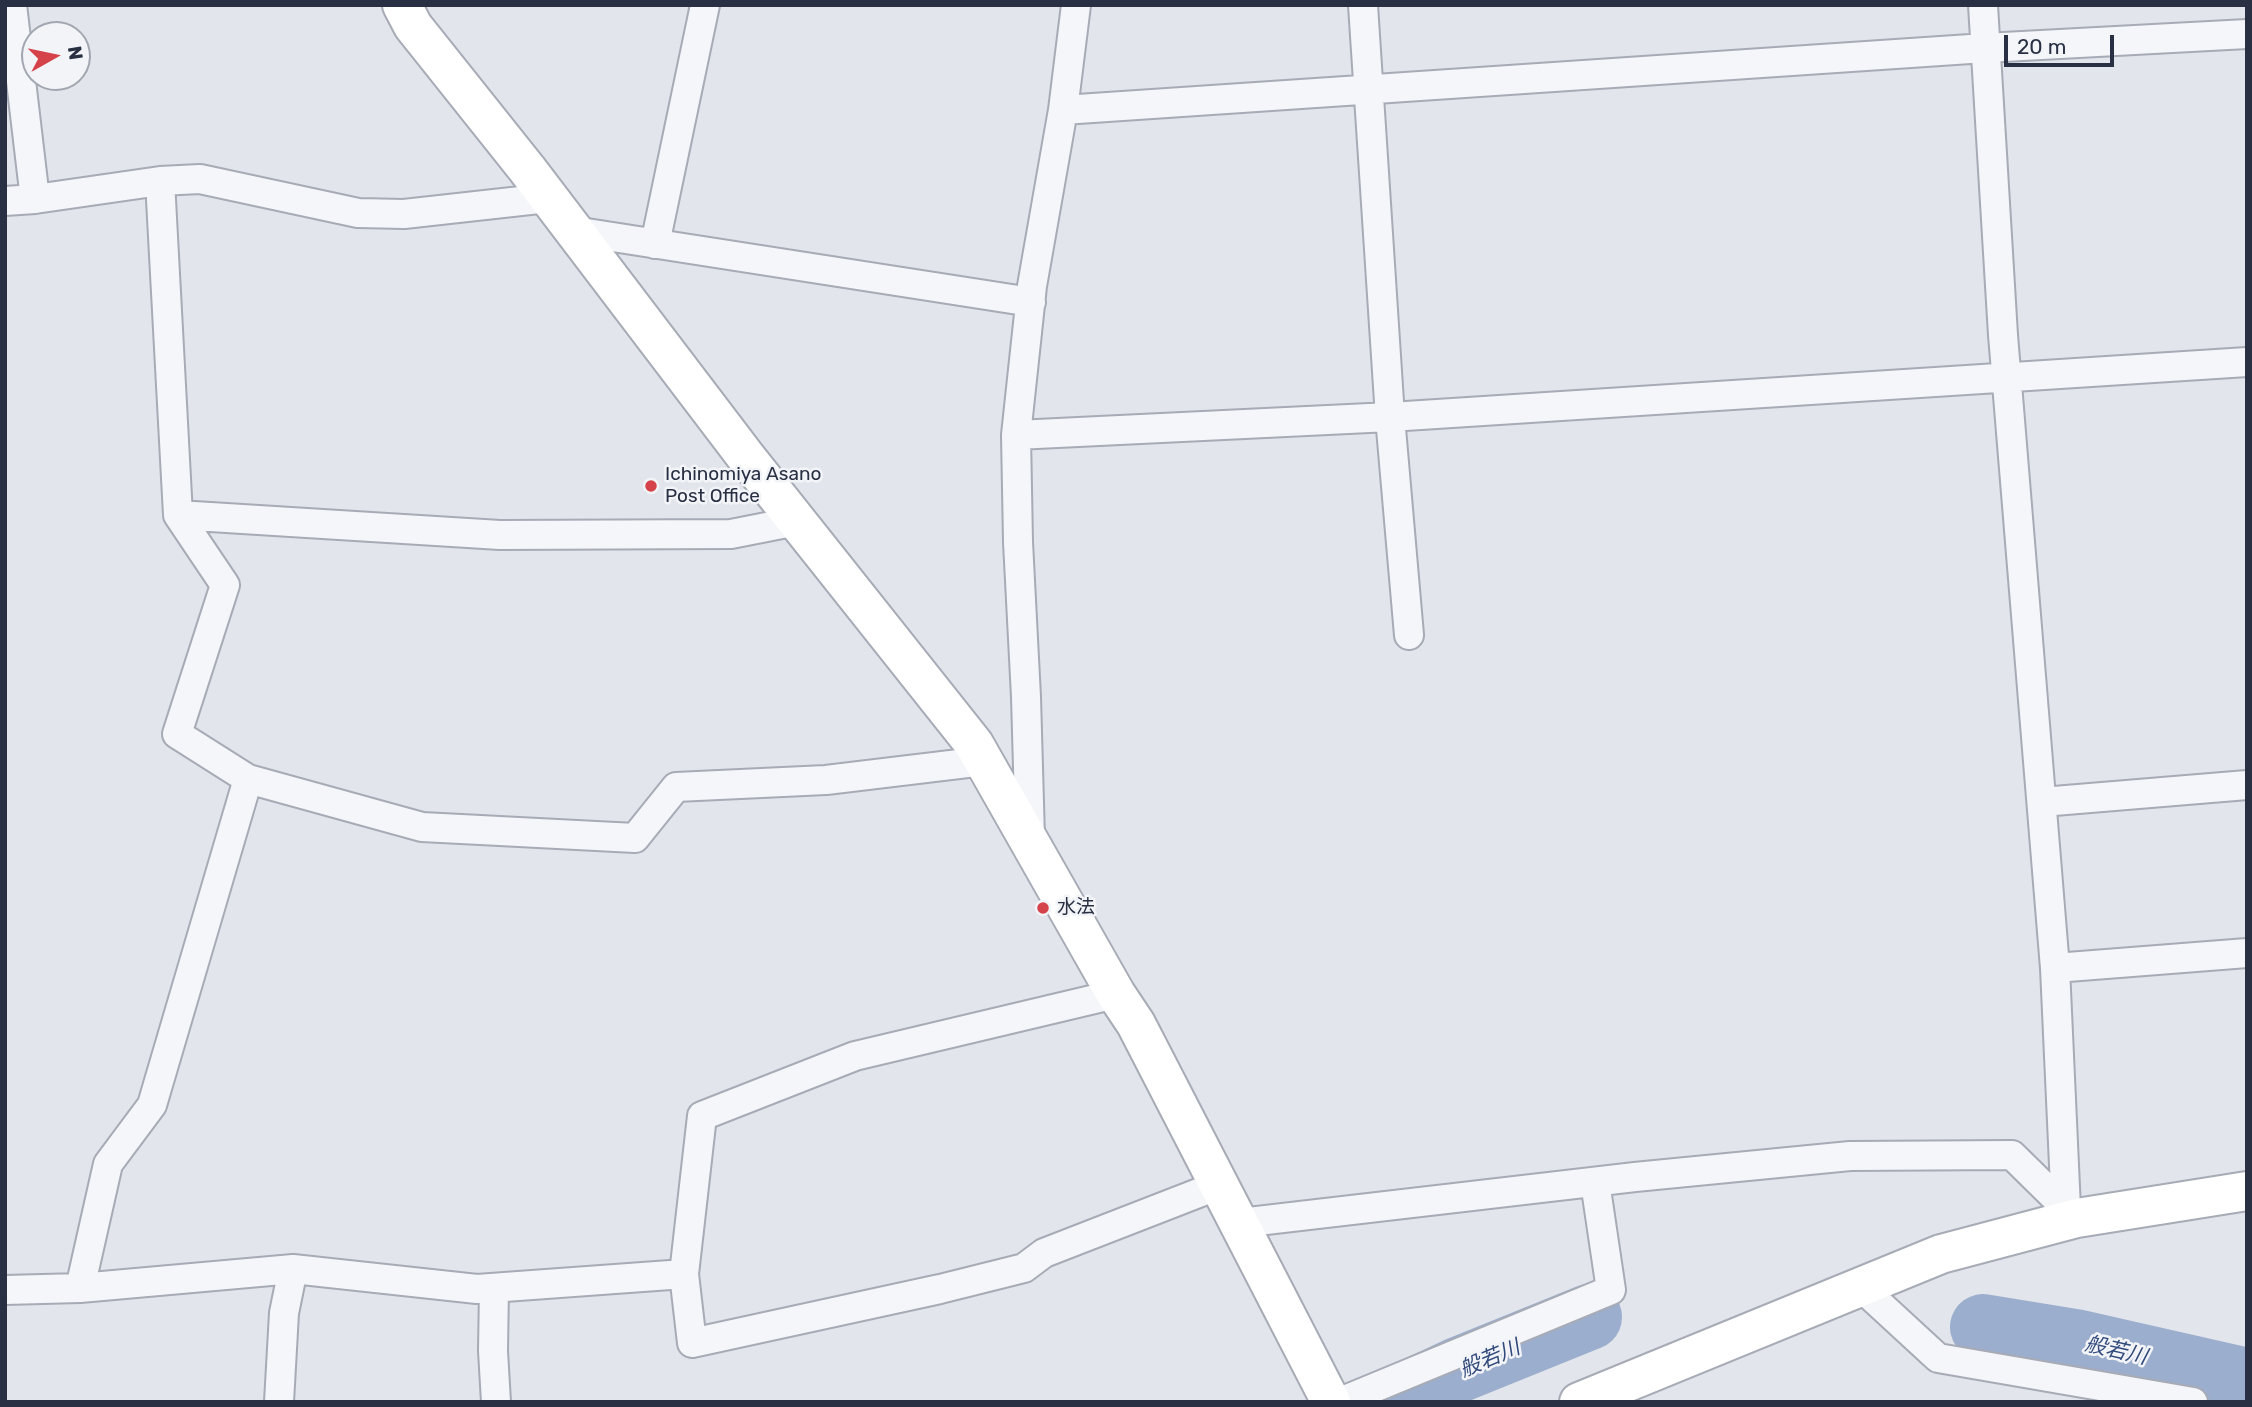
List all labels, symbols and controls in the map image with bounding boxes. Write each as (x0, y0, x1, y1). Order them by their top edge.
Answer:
north arrow (21, 21, 91, 91)
scale bar (2007, 21, 2117, 65)
text: 20 m (2017, 34, 2066, 59)
text: N (63, 44, 88, 61)
place label: Ichinomiya Asano Post Office (665, 464, 821, 508)
marker: Ichinomiya Asano Post Office (643, 478, 659, 494)
place label: 水法 (1057, 897, 1095, 919)
marker: 水法 (1035, 900, 1051, 916)
water label: 般若川 (2082, 1332, 2150, 1370)
water label: 般若川 (1456, 1335, 1524, 1383)

